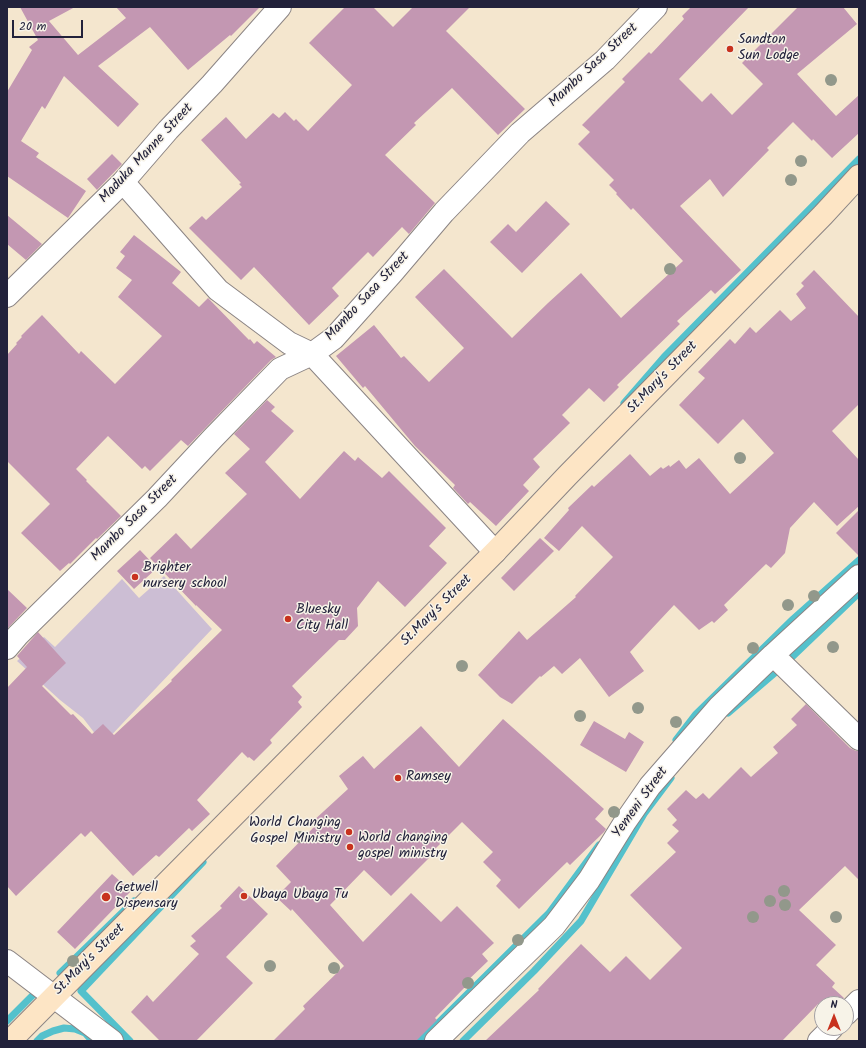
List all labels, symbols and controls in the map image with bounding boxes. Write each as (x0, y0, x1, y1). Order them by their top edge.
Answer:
scale bar (14, 12, 85, 38)
text: 20 m (19, 17, 46, 36)
street label: Mambo Sasa Street (546, 20, 642, 112)
place label: Sandton Sun Lodge (738, 33, 799, 66)
marker: Sandton Sun Lodge (725, 44, 735, 54)
street label: Maduka Manne Street (97, 101, 197, 207)
street label: Mambo Sasa Street (322, 249, 414, 345)
street label: St.Mary's Street (624, 338, 702, 418)
street label: Mambo Sasa Street (88, 472, 182, 566)
place label: Brighter nursery school (143, 561, 227, 594)
marker: Brighter nursery school (130, 572, 140, 582)
street label: St.Mary's Street (398, 572, 476, 650)
place label: Bluesky City Hall (296, 603, 348, 636)
marker: Bluesky City Hall (283, 614, 293, 624)
street label: Yemeni Street (610, 764, 672, 842)
place label: Ramsey (406, 770, 451, 786)
marker: Ramsey (393, 773, 403, 783)
place label: World Changing Gospel Ministry (249, 816, 341, 848)
marker: World Changing Gospel Ministry (344, 827, 354, 837)
place label: World changing gospel ministry (358, 831, 448, 864)
marker: World changing gospel ministry (345, 842, 355, 852)
place label: Getwell Dispensary (115, 881, 178, 914)
place label: Ubaya Ubaya Tu (252, 888, 348, 904)
marker: Getwell Dispensary (100, 891, 112, 903)
marker: Ubaya Ubaya Tu (239, 891, 249, 901)
street label: St.Mary's Street (51, 921, 129, 999)
north arrow (814, 996, 854, 1036)
text: N (831, 996, 837, 1014)

